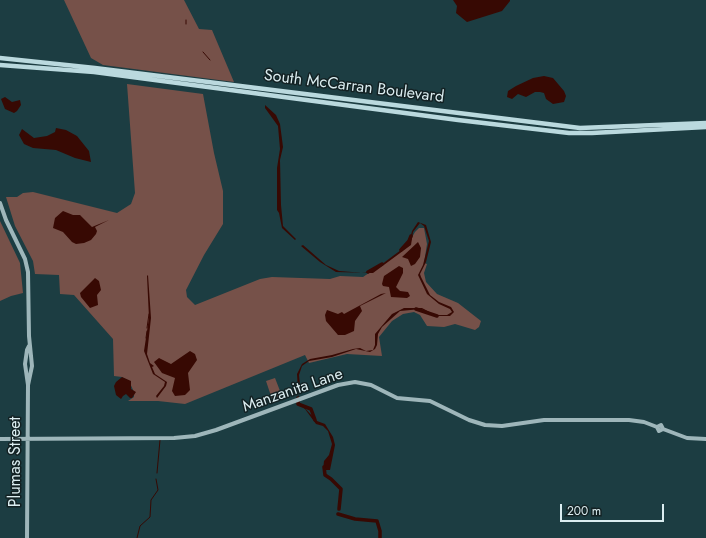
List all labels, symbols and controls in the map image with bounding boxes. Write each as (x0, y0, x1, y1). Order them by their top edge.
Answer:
street label: South McCarran Boulevard (263, 66, 445, 108)
street label: Manzanita Lane (240, 365, 346, 417)
street label: Plumas Street (6, 417, 26, 507)
scale bar (562, 496, 666, 522)
text: 200 m (567, 502, 601, 520)

